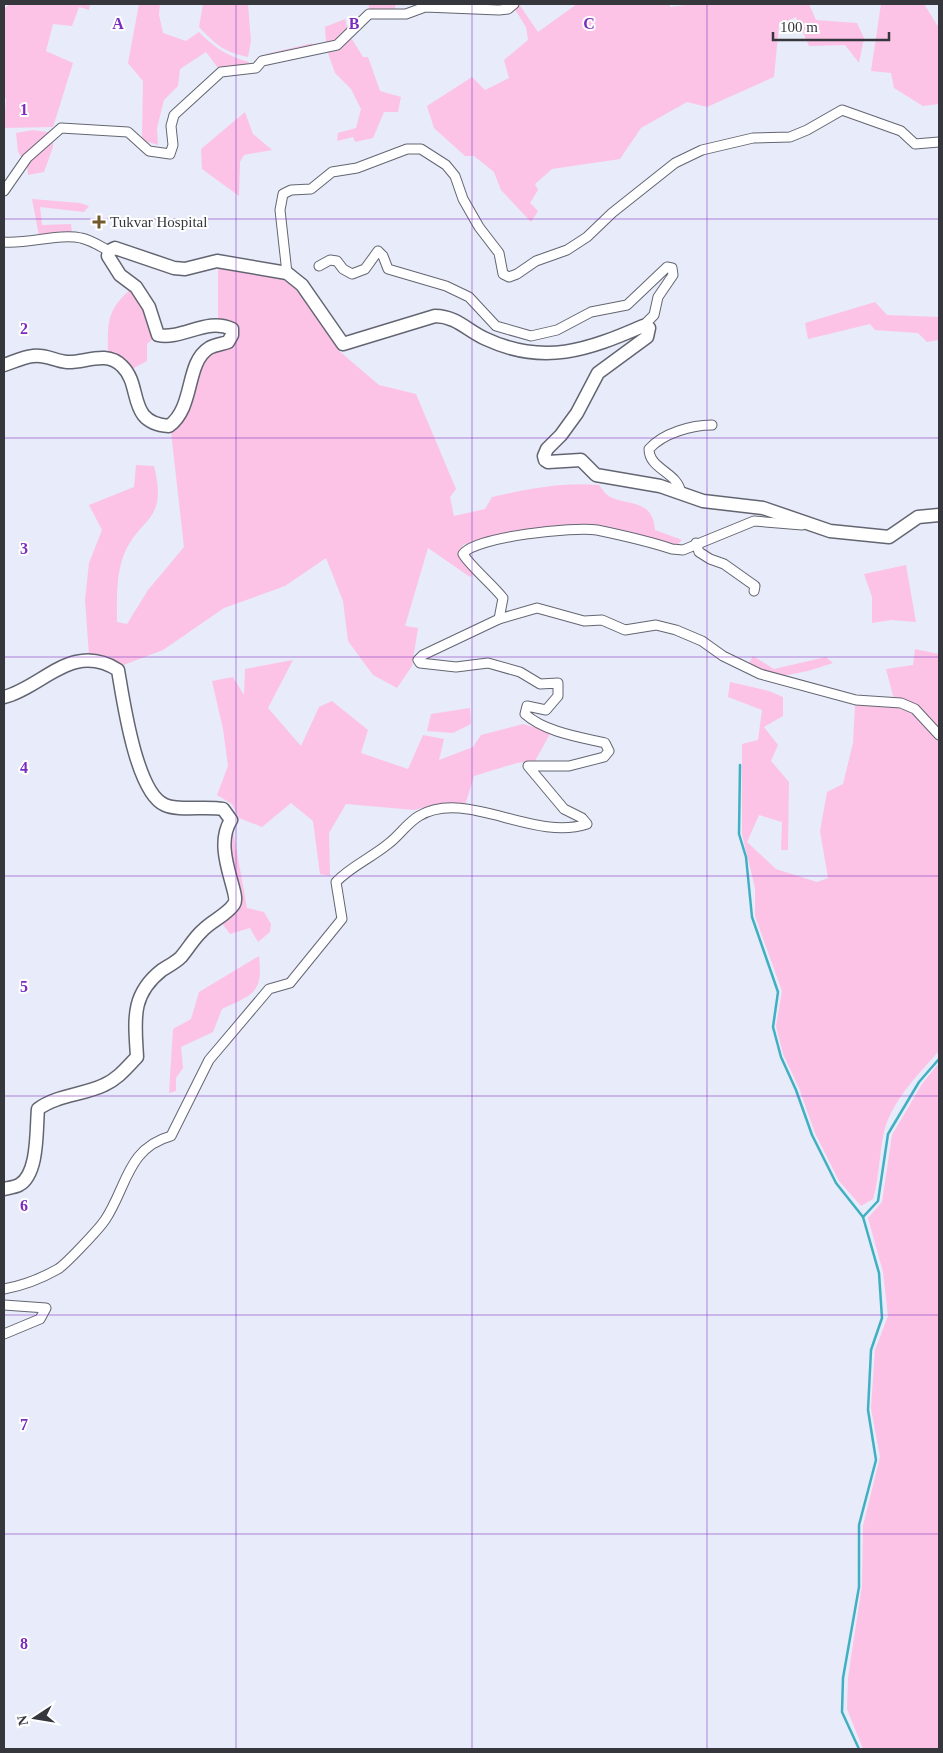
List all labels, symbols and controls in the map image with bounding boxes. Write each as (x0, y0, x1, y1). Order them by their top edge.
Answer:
scale bar (773, 10, 889, 42)
text: A (112, 15, 124, 32)
text: B (349, 15, 360, 32)
text: C (583, 15, 595, 32)
text: 100 m (780, 19, 818, 35)
text: 1 (20, 101, 28, 118)
place label: Tukvar Hospital (110, 214, 207, 230)
marker: Tukvar Hospital (92, 215, 106, 229)
text: 2 (20, 320, 28, 337)
text: 3 (20, 540, 28, 557)
text: 4 (20, 759, 28, 776)
text: 5 (20, 978, 28, 995)
text: 6 (20, 1197, 28, 1214)
text: 7 (20, 1416, 28, 1433)
text: 8 (20, 1635, 28, 1652)
north arrow (10, 1693, 60, 1743)
text: N (14, 1714, 31, 1727)

